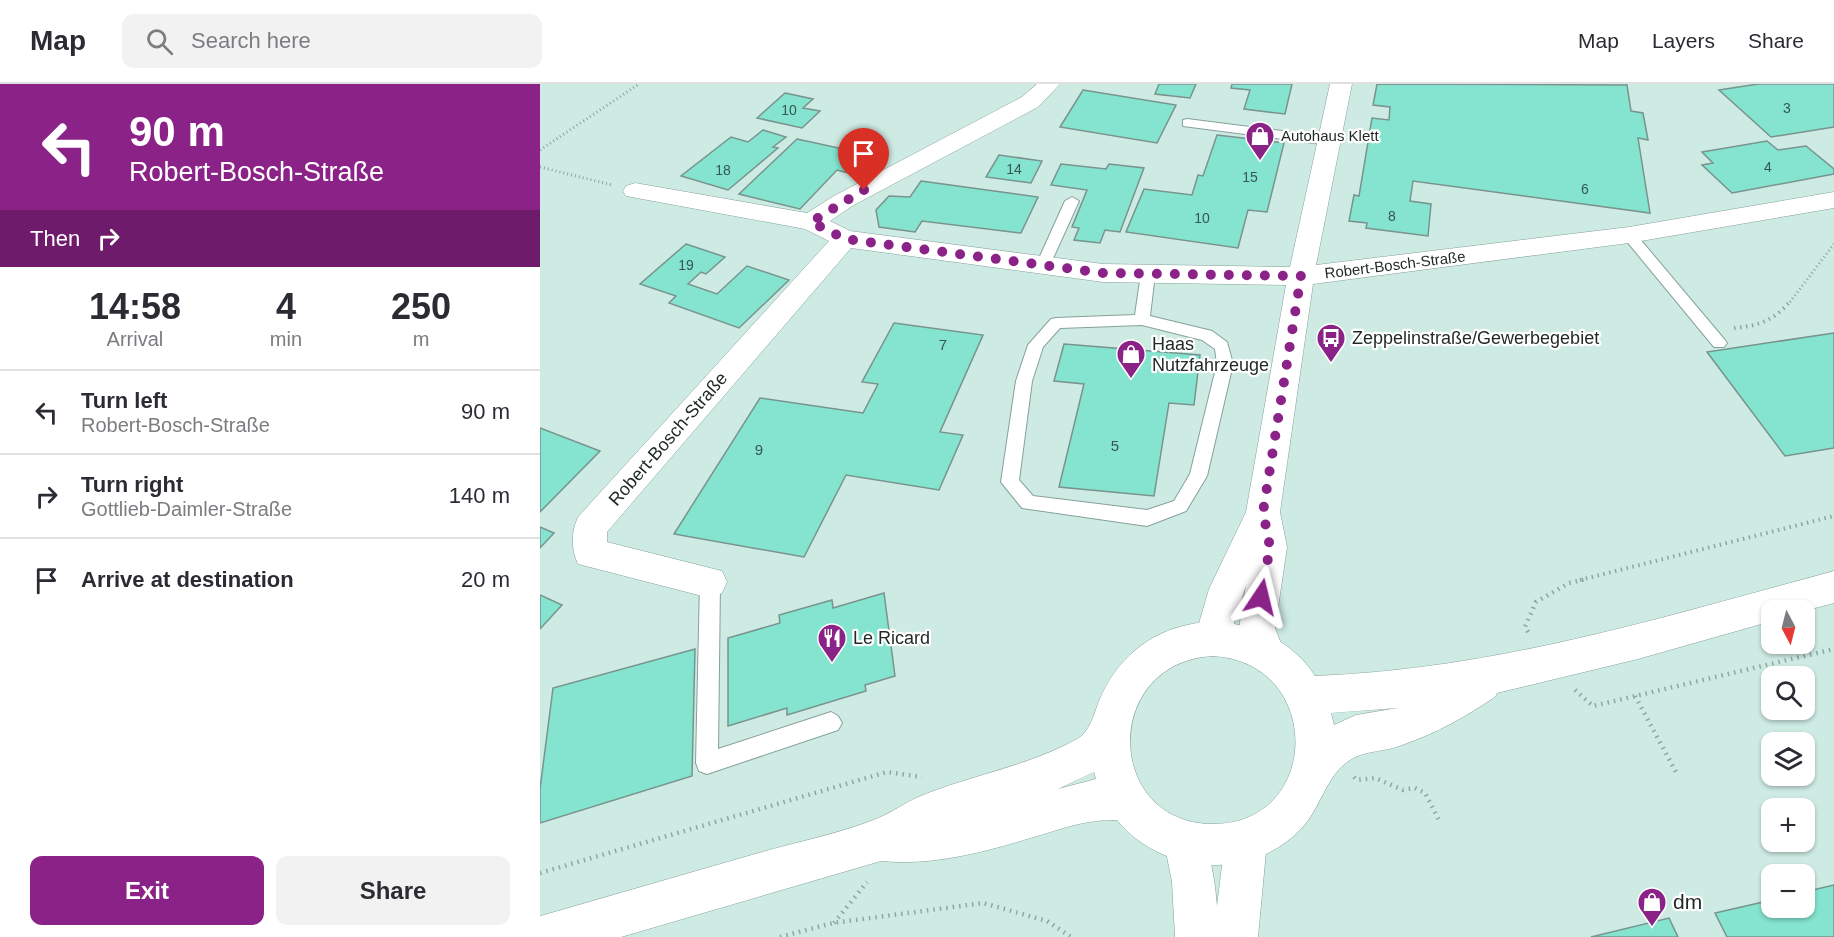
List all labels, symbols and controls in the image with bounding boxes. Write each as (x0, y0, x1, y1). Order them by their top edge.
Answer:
search box (122, 14, 542, 68)
text: Map (30, 25, 86, 56)
icon: search (143, 25, 176, 58)
text: Search here (191, 28, 311, 53)
text: Map (1578, 29, 1619, 52)
text: Layers (1652, 29, 1715, 52)
text: Share (1748, 29, 1804, 52)
house number: 3 (1783, 100, 1791, 116)
house number: 10 (781, 102, 797, 118)
icon: left (30, 108, 108, 186)
text: 90 m (129, 108, 225, 155)
shop icon: Autohaus Klett (1244, 120, 1276, 162)
place label: Autohaus Klett (1281, 127, 1379, 144)
pin (838, 128, 889, 190)
icon: arrive (847, 137, 880, 170)
text: Robert-Bosch-Straße (129, 157, 384, 187)
house number: 4 (1764, 159, 1772, 175)
house number: 14 (1006, 161, 1022, 177)
house number: 18 (715, 162, 731, 178)
house number: 15 (1242, 169, 1258, 185)
house number: 6 (1581, 181, 1589, 197)
house number: 8 (1388, 208, 1396, 224)
house number: 10 (1194, 210, 1210, 226)
icon: right (92, 222, 125, 255)
text: Then (30, 226, 80, 251)
street label: Robert-Bosch-Straße (1324, 247, 1466, 282)
house number: 19 (678, 257, 694, 273)
text: 14:58 (89, 286, 181, 327)
text: 4 (276, 286, 296, 327)
text: 250 (391, 286, 451, 327)
bus stop icon: Zeppelinstraße/Gewerbegebiet (1315, 322, 1347, 364)
text: Arrival (107, 328, 163, 350)
text: min (270, 328, 302, 350)
text: m (413, 328, 429, 350)
place label: Zeppelinstraße/Gewerbegebiet (1352, 328, 1599, 348)
place label: Haas Nutzfahrzeuge (1152, 334, 1269, 375)
house number: 7 (939, 336, 947, 353)
shop icon: Haas Nutzfahrzeuge (1115, 338, 1147, 380)
street label: Robert-Bosch-Straße (605, 368, 731, 510)
text: Turn left (81, 388, 167, 413)
icon: left (30, 396, 63, 429)
text: 90 m (461, 399, 510, 424)
text: Robert-Bosch-Straße (81, 414, 270, 436)
house number: 5 (1111, 437, 1119, 454)
house number: 9 (755, 441, 763, 458)
text: Turn right (81, 472, 183, 497)
icon: right (30, 480, 63, 513)
text: 140 m (449, 483, 510, 508)
text: Gottlieb-Daimler-Straße (81, 498, 292, 520)
icon: arrive (30, 564, 63, 597)
position arrow (1229, 565, 1293, 629)
text: Arrive at destination (81, 567, 294, 592)
text: 20 m (461, 567, 510, 592)
north arrow (1761, 600, 1815, 654)
map controls (1761, 600, 1815, 918)
restaurant icon: Le Ricard (816, 622, 848, 664)
place label: Le Ricard (853, 628, 930, 648)
button: search (1761, 666, 1815, 720)
button: layers (1761, 732, 1815, 786)
button: + (1761, 798, 1815, 852)
button: Exit (30, 856, 264, 925)
button: Share (276, 856, 510, 925)
button: − (1761, 864, 1815, 918)
shop icon: dm (1636, 886, 1668, 928)
place label: dm (1673, 890, 1702, 913)

